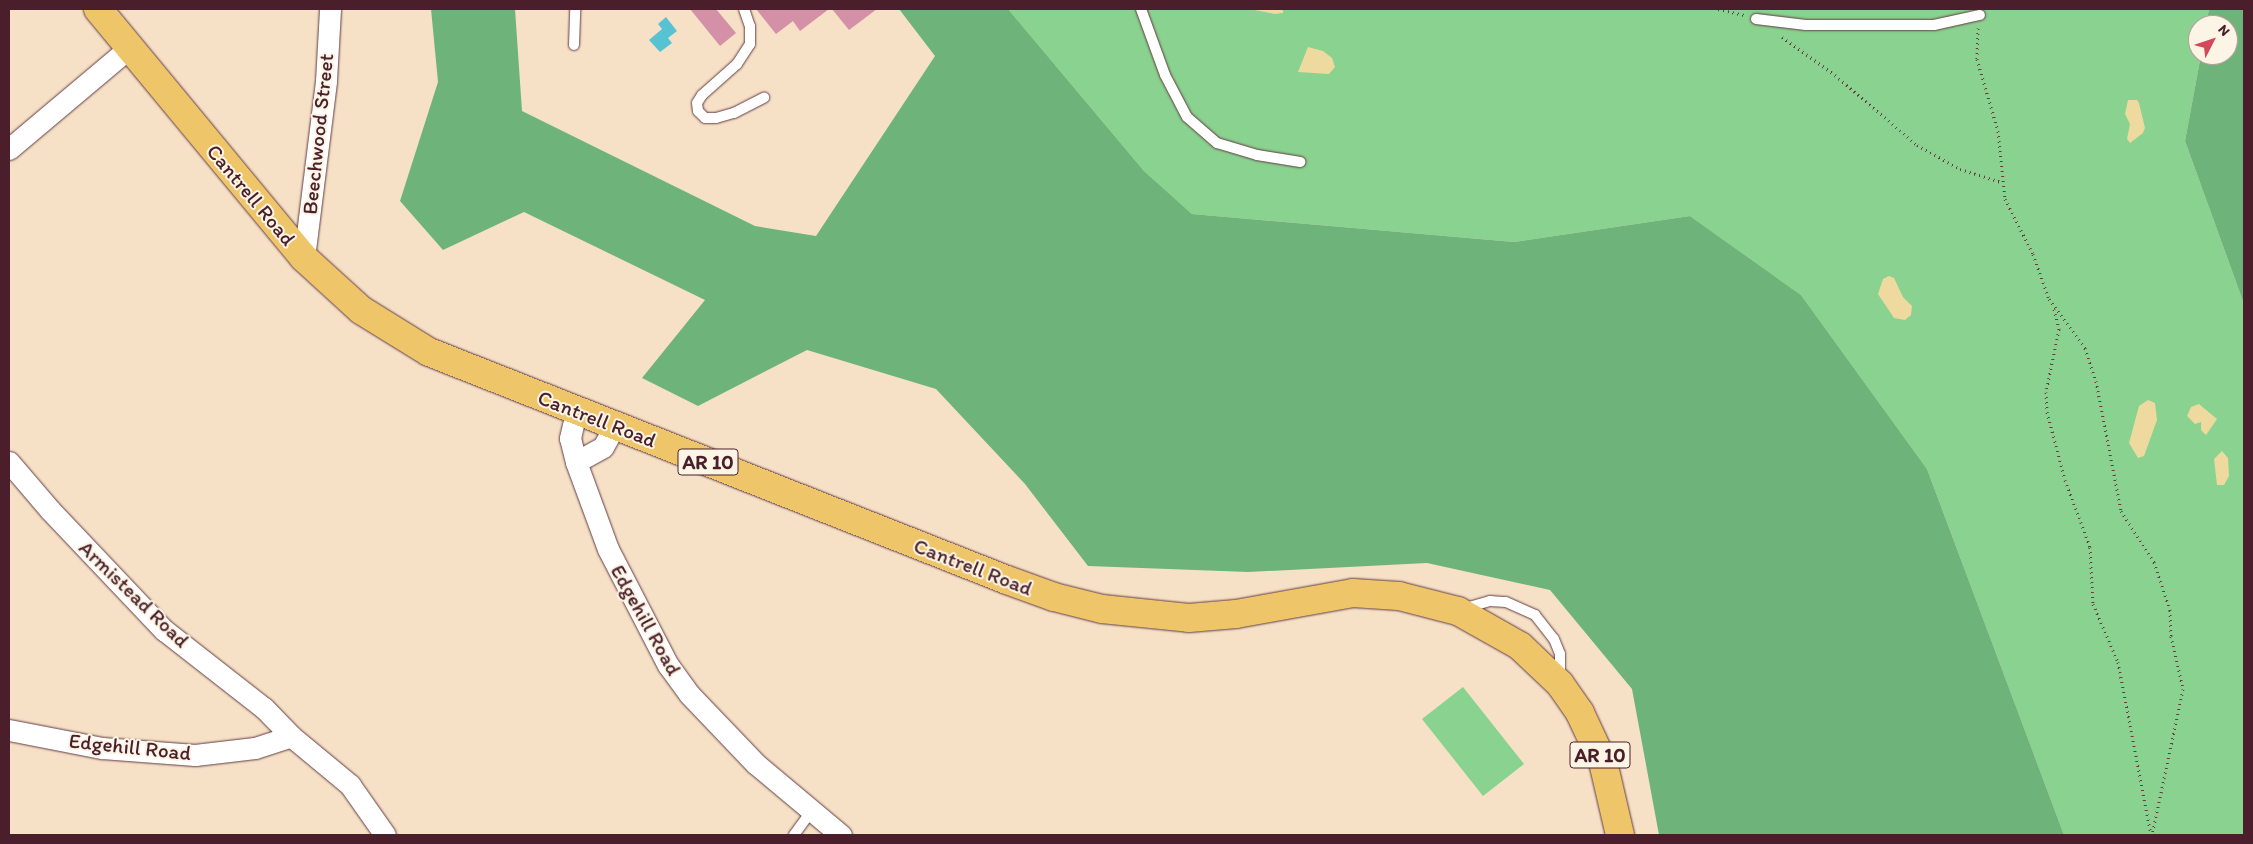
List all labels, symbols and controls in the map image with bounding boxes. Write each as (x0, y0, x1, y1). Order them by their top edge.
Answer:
north arrow (2188, 15, 2238, 65)
text: N (2214, 21, 2233, 40)
street label: Beechwood Street (297, 52, 339, 216)
street label: Cantrell Road (201, 139, 301, 251)
street label: Cantrell Road (534, 385, 660, 453)
road number: AR 10 (677, 444, 739, 480)
street label: Cantrell Road (910, 533, 1036, 601)
street label: Armistead Road (74, 535, 194, 653)
street label: Edgehill Road (605, 560, 687, 680)
street label: Edgehill Road (68, 728, 192, 766)
road number: AR 10 (1569, 738, 1631, 772)

